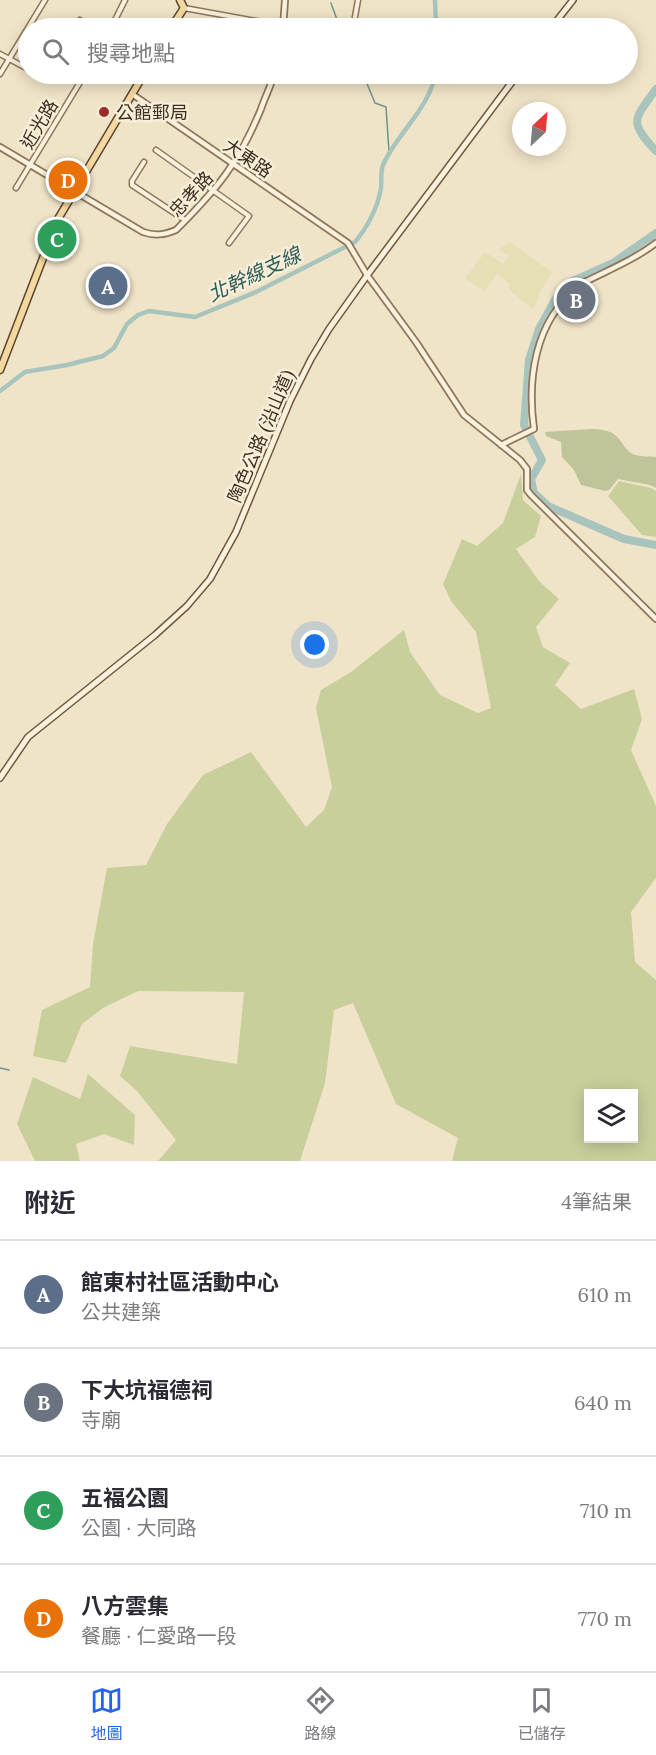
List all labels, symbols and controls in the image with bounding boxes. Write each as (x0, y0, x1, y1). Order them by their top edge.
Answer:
search box (18, 18, 638, 84)
icon: search (39, 35, 72, 68)
text: 搜尋地點 (87, 39, 175, 67)
street label: 近光路 (15, 95, 63, 153)
place label: 公館郵局 (116, 101, 188, 124)
north arrow (512, 102, 566, 156)
marker: 公館郵局 (97, 105, 111, 119)
street label: 大東路 (219, 133, 277, 183)
pin: D (48, 158, 88, 202)
street label: 忠孝路 (164, 166, 218, 222)
pin: C (38, 216, 76, 262)
water label: 北幹線支線 (203, 241, 306, 306)
pin: A (88, 264, 128, 308)
pin: B (556, 278, 596, 322)
street label: 陶色公路 (沿山道) (223, 366, 299, 506)
your location (300, 630, 329, 659)
map controls (584, 1089, 638, 1143)
button: layers (584, 1089, 638, 1143)
text: 附近 (24, 1186, 76, 1219)
text: 4筆結果 (561, 1189, 632, 1214)
text: 館東村社區活動中心 (81, 1268, 279, 1296)
text: A (37, 1282, 50, 1307)
text: 610 m (578, 1282, 632, 1307)
text: 公共建築 (81, 1299, 161, 1324)
text: 下大坑福德祠 (81, 1376, 213, 1404)
text: B (37, 1390, 50, 1415)
text: 640 m (574, 1390, 632, 1415)
text: 寺廟 (81, 1407, 121, 1432)
text: 五福公園 (81, 1484, 169, 1512)
text: C (37, 1498, 50, 1523)
text: 710 m (580, 1498, 632, 1523)
text: 公園 · 大同路 (81, 1515, 197, 1540)
text: 八方雲集 (81, 1592, 169, 1620)
text: D (36, 1606, 51, 1631)
text: 770 m (578, 1606, 632, 1631)
text: 餐廳 · 仁愛路一段 (81, 1623, 237, 1648)
tab: 地圖 (90, 1684, 123, 1744)
tab: 路線 (304, 1684, 337, 1744)
tab: 已儲存 (518, 1684, 566, 1744)

